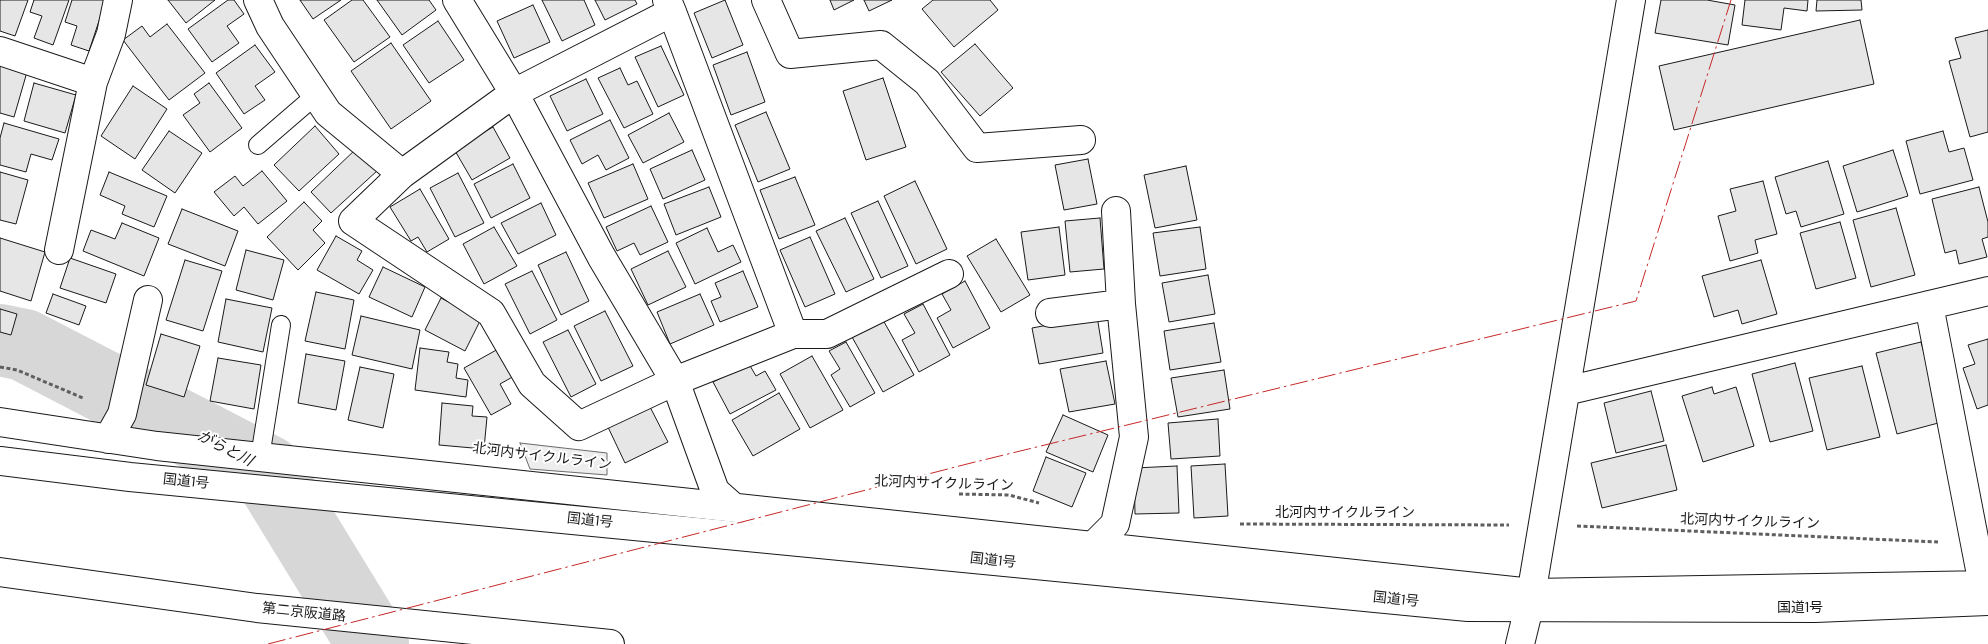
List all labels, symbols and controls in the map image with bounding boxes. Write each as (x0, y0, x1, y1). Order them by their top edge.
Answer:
water label: がらと川 (194, 427, 256, 471)
street label: 北河内サイクルライン (471, 440, 613, 474)
street label: 国道1号 (162, 471, 210, 493)
street label: 北河内サイクルライン (874, 473, 1014, 495)
street label: 北河内サイクルライン (1275, 505, 1415, 521)
street label: 国道1号 (566, 510, 614, 532)
street label: 北河内サイクルライン (1680, 511, 1820, 533)
street label: 国道1号 (969, 550, 1017, 572)
street label: 国道1号 (1372, 589, 1420, 611)
street label: 第二京阪道路 (261, 600, 347, 626)
street label: 国道1号 (1777, 600, 1823, 616)

